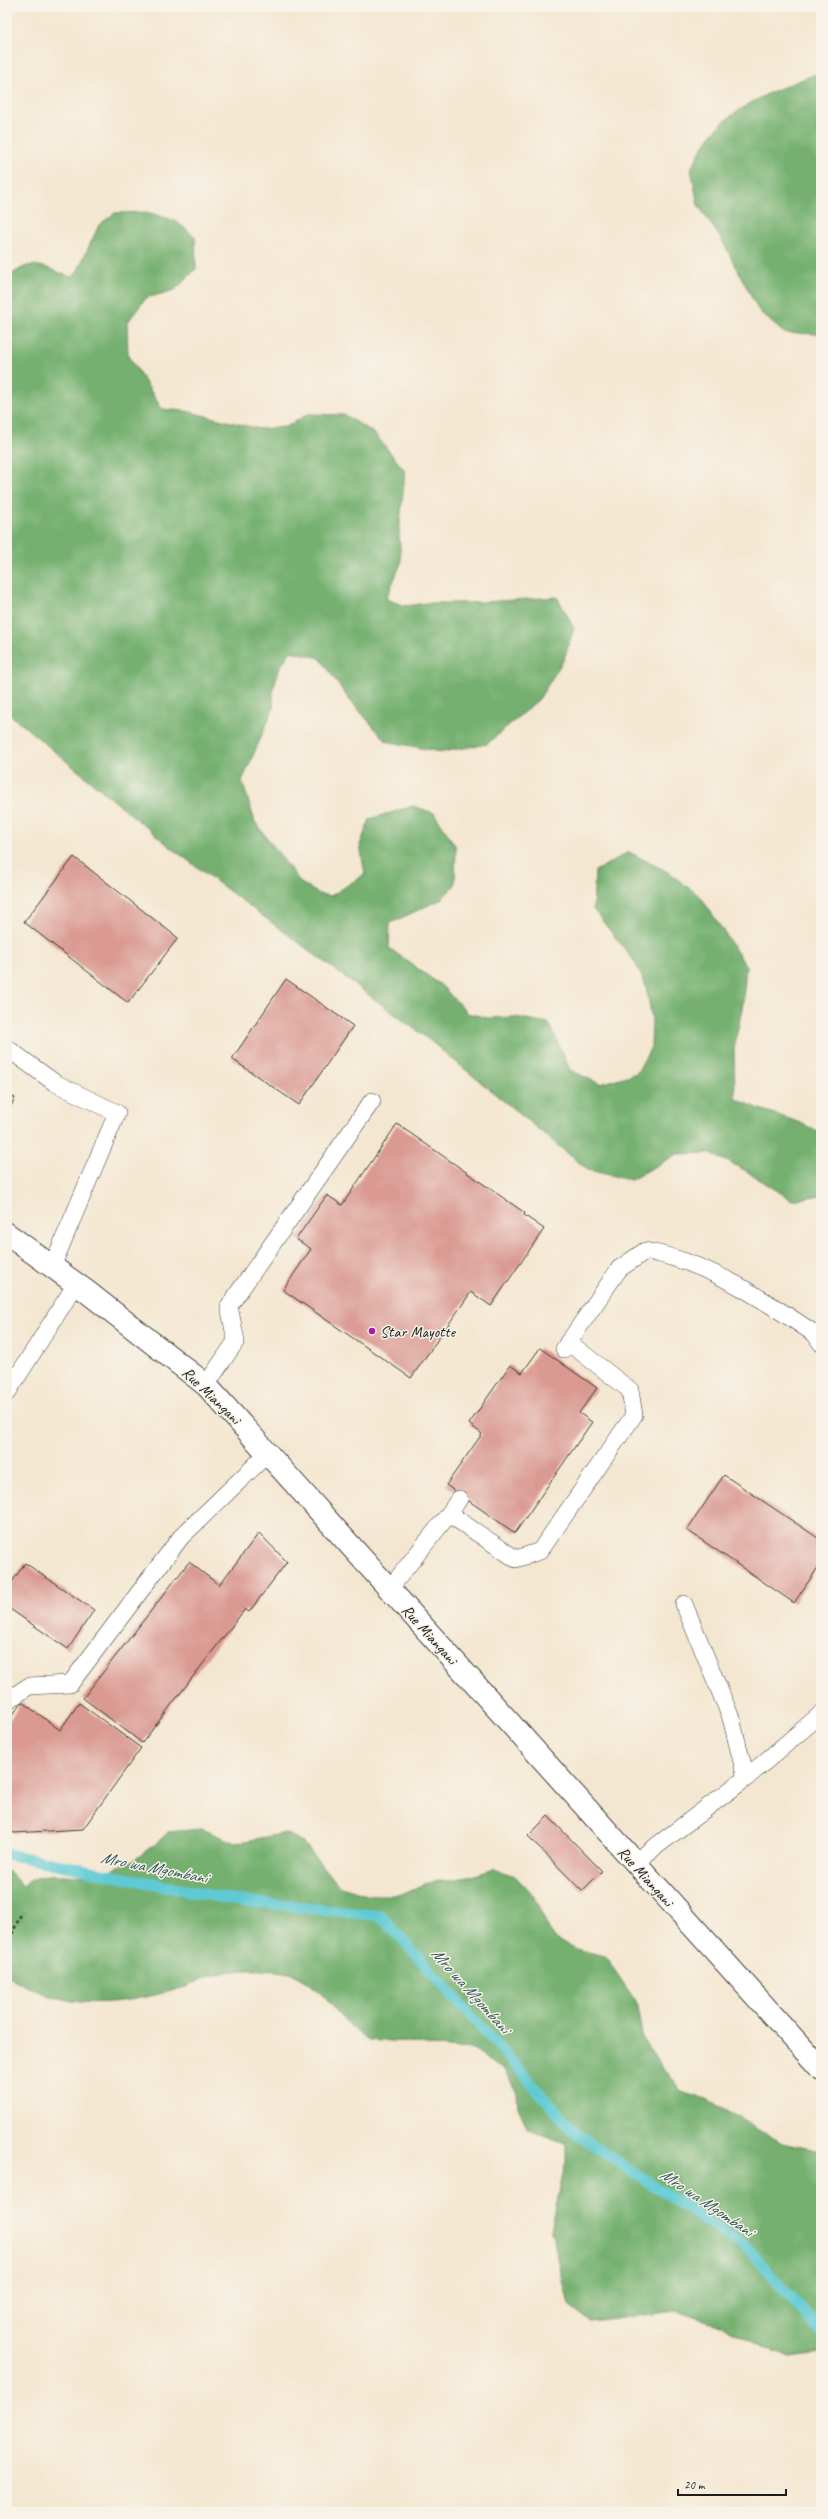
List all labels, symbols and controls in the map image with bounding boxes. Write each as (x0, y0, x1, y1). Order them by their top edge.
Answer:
place label: Star Mayotte (380, 1322, 457, 1342)
marker: Star Mayotte (367, 1326, 377, 1336)
street label: Rue Miangani (178, 1363, 246, 1430)
street label: Rue Miangani (397, 1600, 463, 1670)
street label: Rue Miangani (613, 1842, 679, 1912)
water label: Mro wa Mgombani (99, 1847, 212, 1889)
water label: Mro wa Mgombani (427, 1943, 517, 2040)
water label: Mro wa Mgombani (656, 2164, 760, 2243)
scale bar (678, 2471, 786, 2497)
text: 20 m (684, 2477, 706, 2493)

